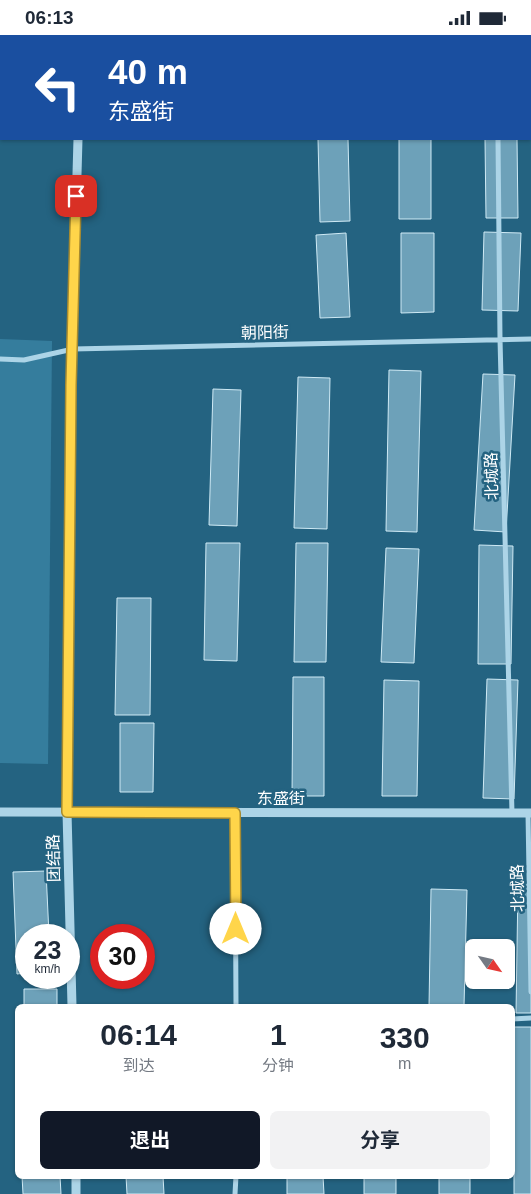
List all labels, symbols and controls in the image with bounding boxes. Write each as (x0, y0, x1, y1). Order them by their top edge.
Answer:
text: 06:13 (25, 7, 74, 28)
text: 40 m (108, 52, 188, 91)
icon: left (25, 55, 90, 120)
text: 东盛街 (108, 99, 174, 124)
pin (55, 175, 97, 217)
icon: arrive (62, 182, 90, 210)
street label: 朝阳街 (241, 324, 289, 341)
street label: 北城路 (483, 452, 500, 500)
street label: 东盛街 (257, 790, 305, 807)
street label: 团结路 (45, 834, 62, 882)
street label: 北城路 (509, 864, 526, 912)
position arrow (209, 902, 261, 954)
speed limit sign: 30 (90, 924, 155, 989)
text: 23 (34, 936, 61, 964)
north arrow (465, 939, 515, 989)
map controls (465, 939, 515, 989)
text: km/h (34, 962, 61, 976)
text: 06:14 (100, 1018, 177, 1051)
text: 1 (270, 1018, 287, 1051)
text: 330 (380, 1021, 430, 1054)
text: m (398, 1055, 411, 1072)
text: 到达 (123, 1057, 155, 1074)
text: 分钟 (262, 1057, 294, 1074)
button: 退出 (40, 1111, 260, 1169)
button: 分享 (270, 1111, 490, 1169)

